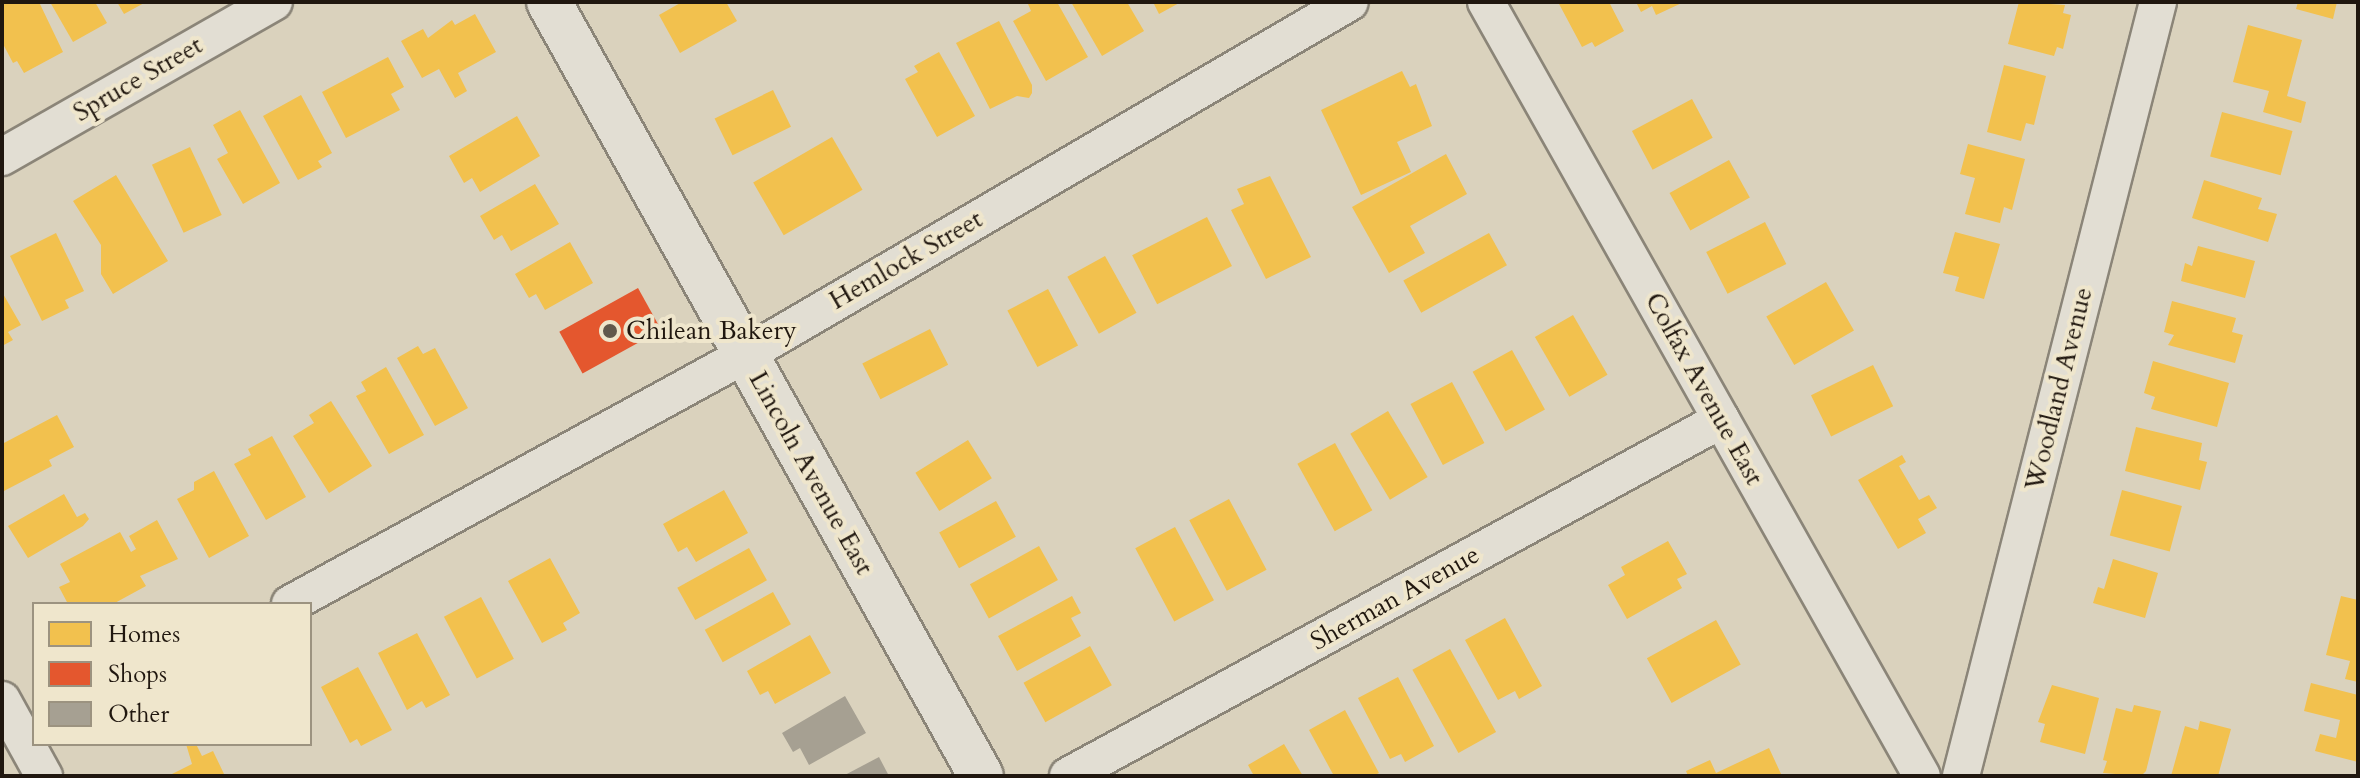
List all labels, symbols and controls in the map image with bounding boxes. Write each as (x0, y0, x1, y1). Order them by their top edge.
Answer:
street label: Spruce Street (68, 30, 208, 128)
street label: Hemlock Street (824, 204, 988, 316)
street label: Woodland Avenue (2019, 284, 2099, 494)
street label: Colfax Avenue East (1638, 287, 1770, 491)
place label: Chilean Bakery (626, 315, 797, 347)
marker: Chilean Bakery (601, 322, 619, 340)
street label: Lincoln Avenue East (742, 366, 880, 580)
street label: Sherman Avenue (1305, 539, 1485, 657)
legend (32, 602, 312, 746)
text: Homes (108, 618, 180, 651)
text: Shops (108, 658, 167, 691)
text: Other (108, 698, 169, 731)

